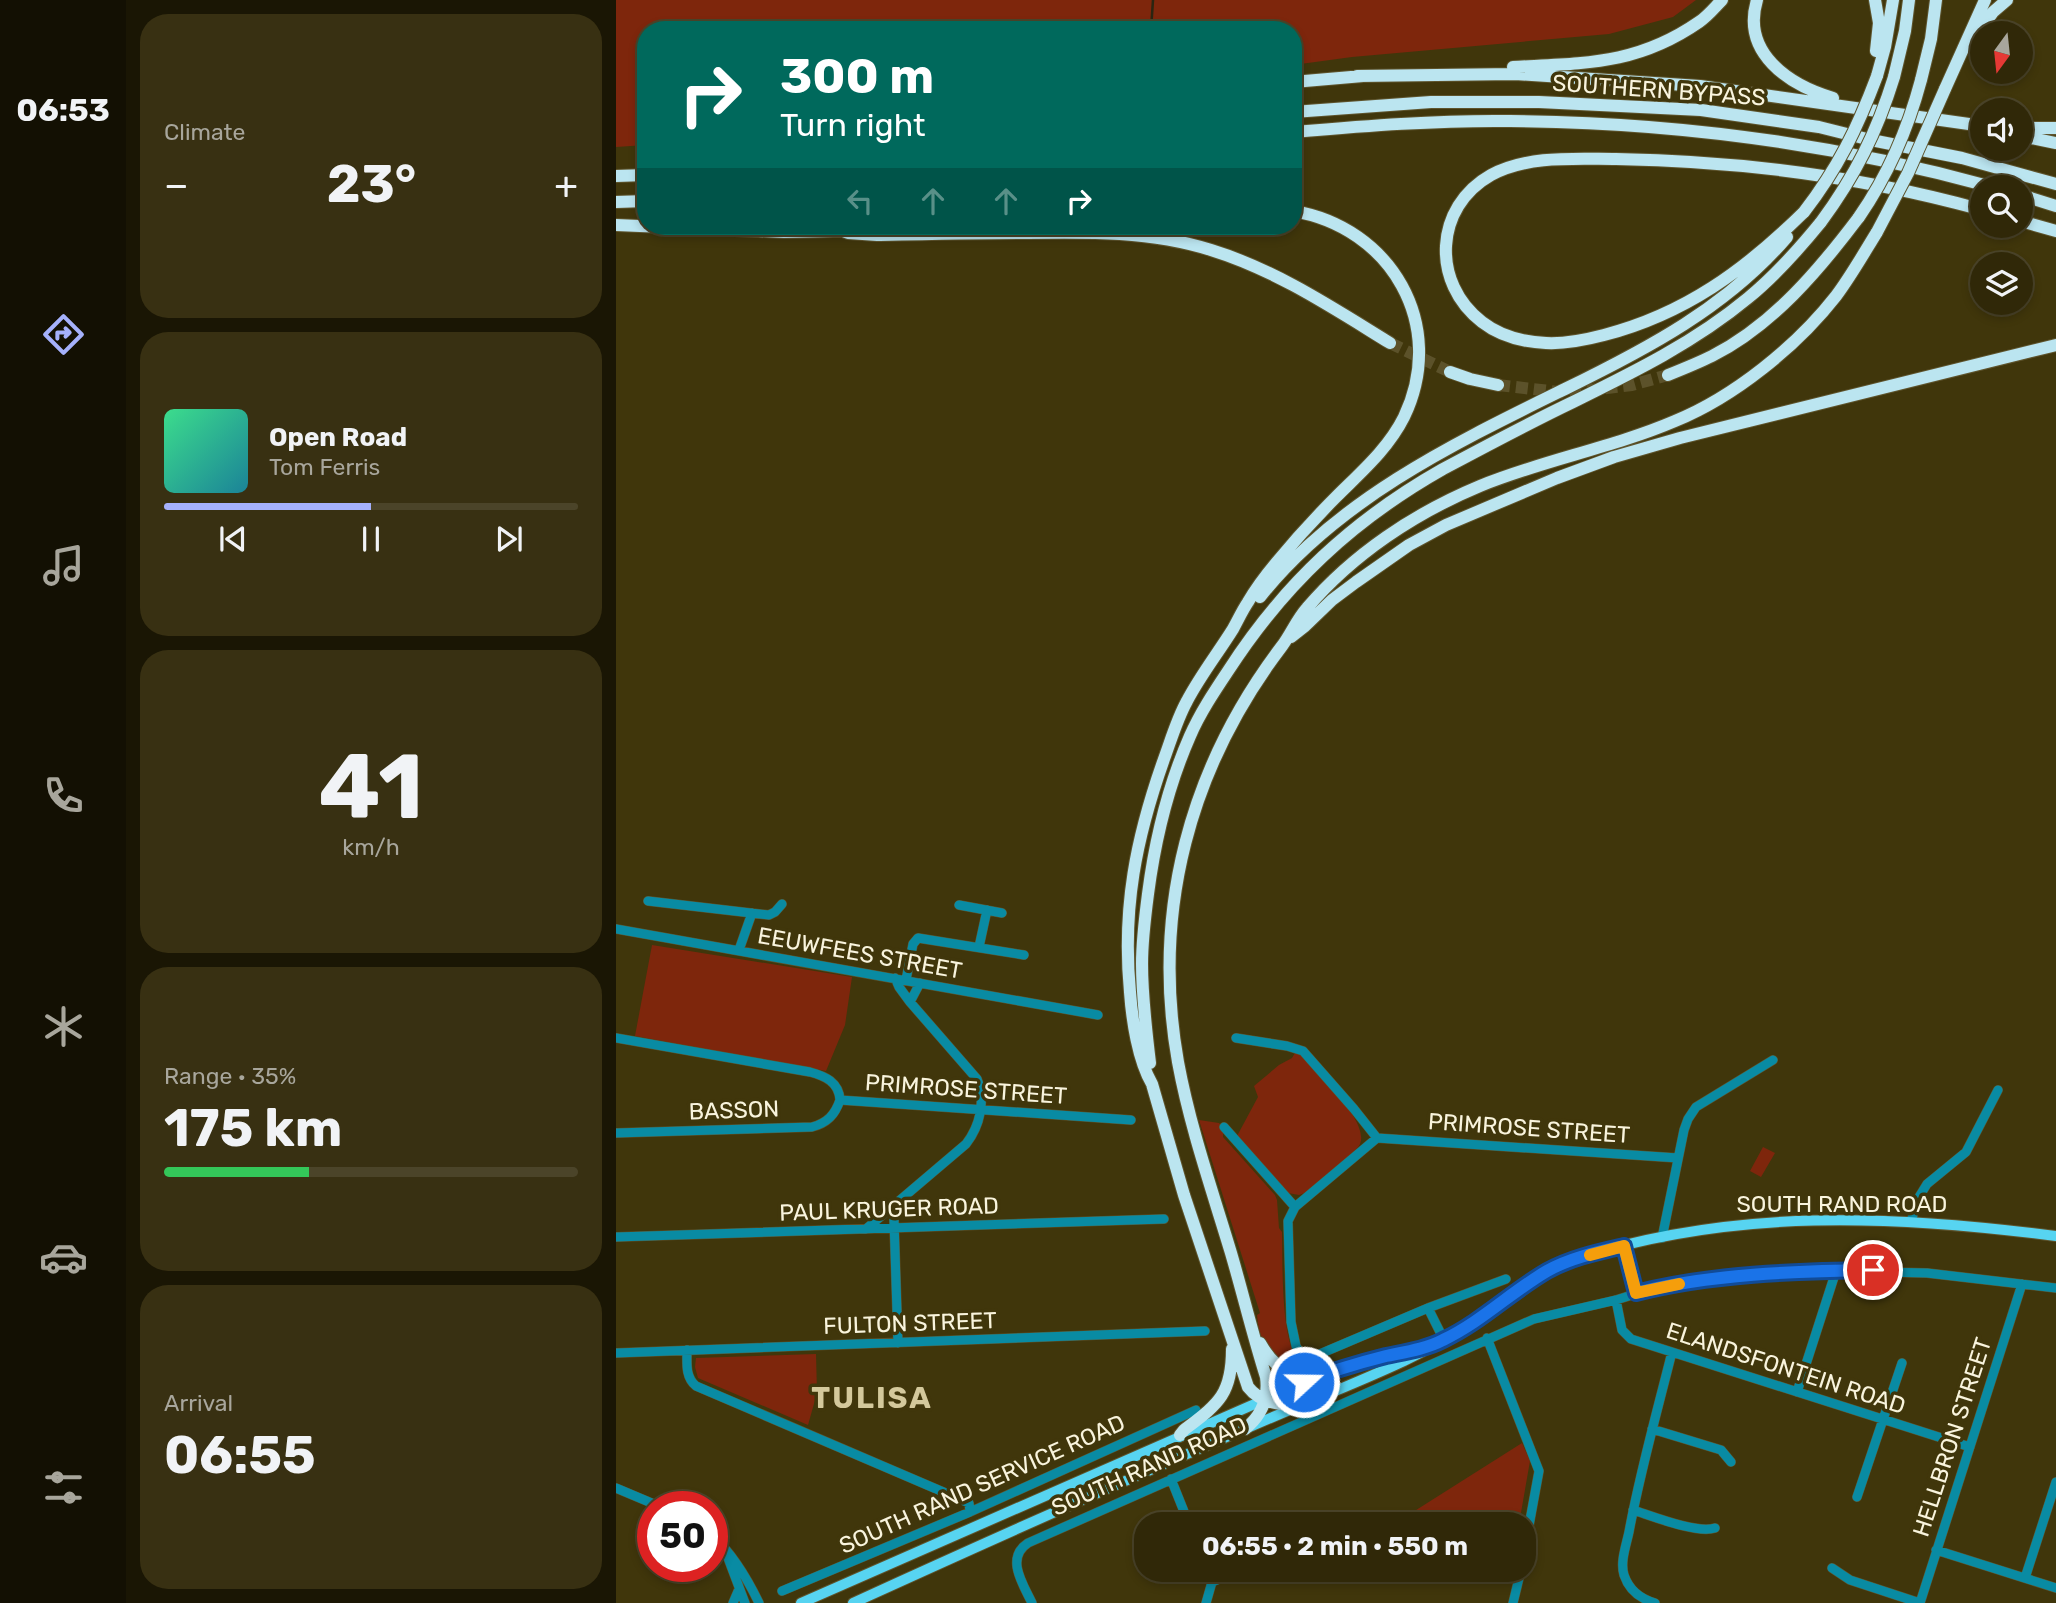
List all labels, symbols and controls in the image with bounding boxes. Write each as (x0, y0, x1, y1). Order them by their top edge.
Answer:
north arrow (1970, 21, 2034, 84)
map controls (1970, 21, 2033, 315)
text: 300 m (780, 47, 934, 105)
icon: right (665, 49, 756, 140)
street label: SOUTHERN BYPASS (1551, 69, 1767, 111)
text: 06:53 (16, 91, 110, 129)
button: sound (1970, 98, 2033, 161)
text: Turn right (780, 106, 925, 144)
text: Climate (164, 118, 245, 146)
text: 23° (327, 153, 416, 215)
text: − (164, 162, 189, 208)
text: + (554, 162, 578, 208)
button: search (1970, 175, 2033, 238)
icon: left (841, 182, 879, 220)
icon: ahead (914, 182, 952, 220)
icon: ahead (987, 182, 1025, 220)
icon: right (1060, 182, 1098, 220)
button: layers (1970, 252, 2033, 315)
icon: directions (39, 310, 88, 359)
text: Open Road (269, 422, 407, 453)
text: Tom Ferris (269, 453, 380, 481)
icon: previous (214, 520, 252, 558)
icon: pause (352, 520, 390, 558)
icon: next (490, 520, 528, 558)
icon: music (39, 541, 88, 590)
text: 41 (318, 733, 424, 841)
icon: phone (39, 771, 88, 820)
text: km/h (342, 833, 400, 861)
street label: EEUWFEES STREET (755, 921, 965, 985)
icon: climate (39, 1002, 88, 1051)
text: Range · 35% (164, 1062, 296, 1090)
street label: PRIMROSE STREET (864, 1068, 1068, 1110)
street label: BASSON (688, 1094, 780, 1126)
text: 175 km (164, 1097, 342, 1159)
street label: PRIMROSE STREET (1427, 1107, 1631, 1149)
street label: SOUTH RAND ROAD (1737, 1190, 1947, 1218)
street label: PAUL KRUGER ROAD (779, 1191, 999, 1227)
icon: car (39, 1233, 88, 1282)
pin (1843, 1240, 1903, 1300)
icon: arrive (1854, 1251, 1892, 1289)
street label: FULTON STREET (823, 1306, 997, 1340)
street label: ELANDSFONTEIN ROAD (1663, 1316, 1909, 1420)
street label: HELLBRON STREET (1907, 1334, 1997, 1540)
position arrow (1267, 1345, 1341, 1419)
district label: TULISA (811, 1380, 933, 1416)
text: Arrival (164, 1389, 233, 1417)
street label: SOUTH RAND SERVICE ROAD (835, 1408, 1129, 1560)
street label: SOUTH RAND ROAD (1047, 1410, 1251, 1522)
text: 06:55 (164, 1424, 316, 1486)
icon: filters (39, 1463, 88, 1512)
speed limit sign: 50 (637, 1491, 728, 1582)
text: 06:55 · 2 min · 550 m (1202, 1531, 1468, 1562)

